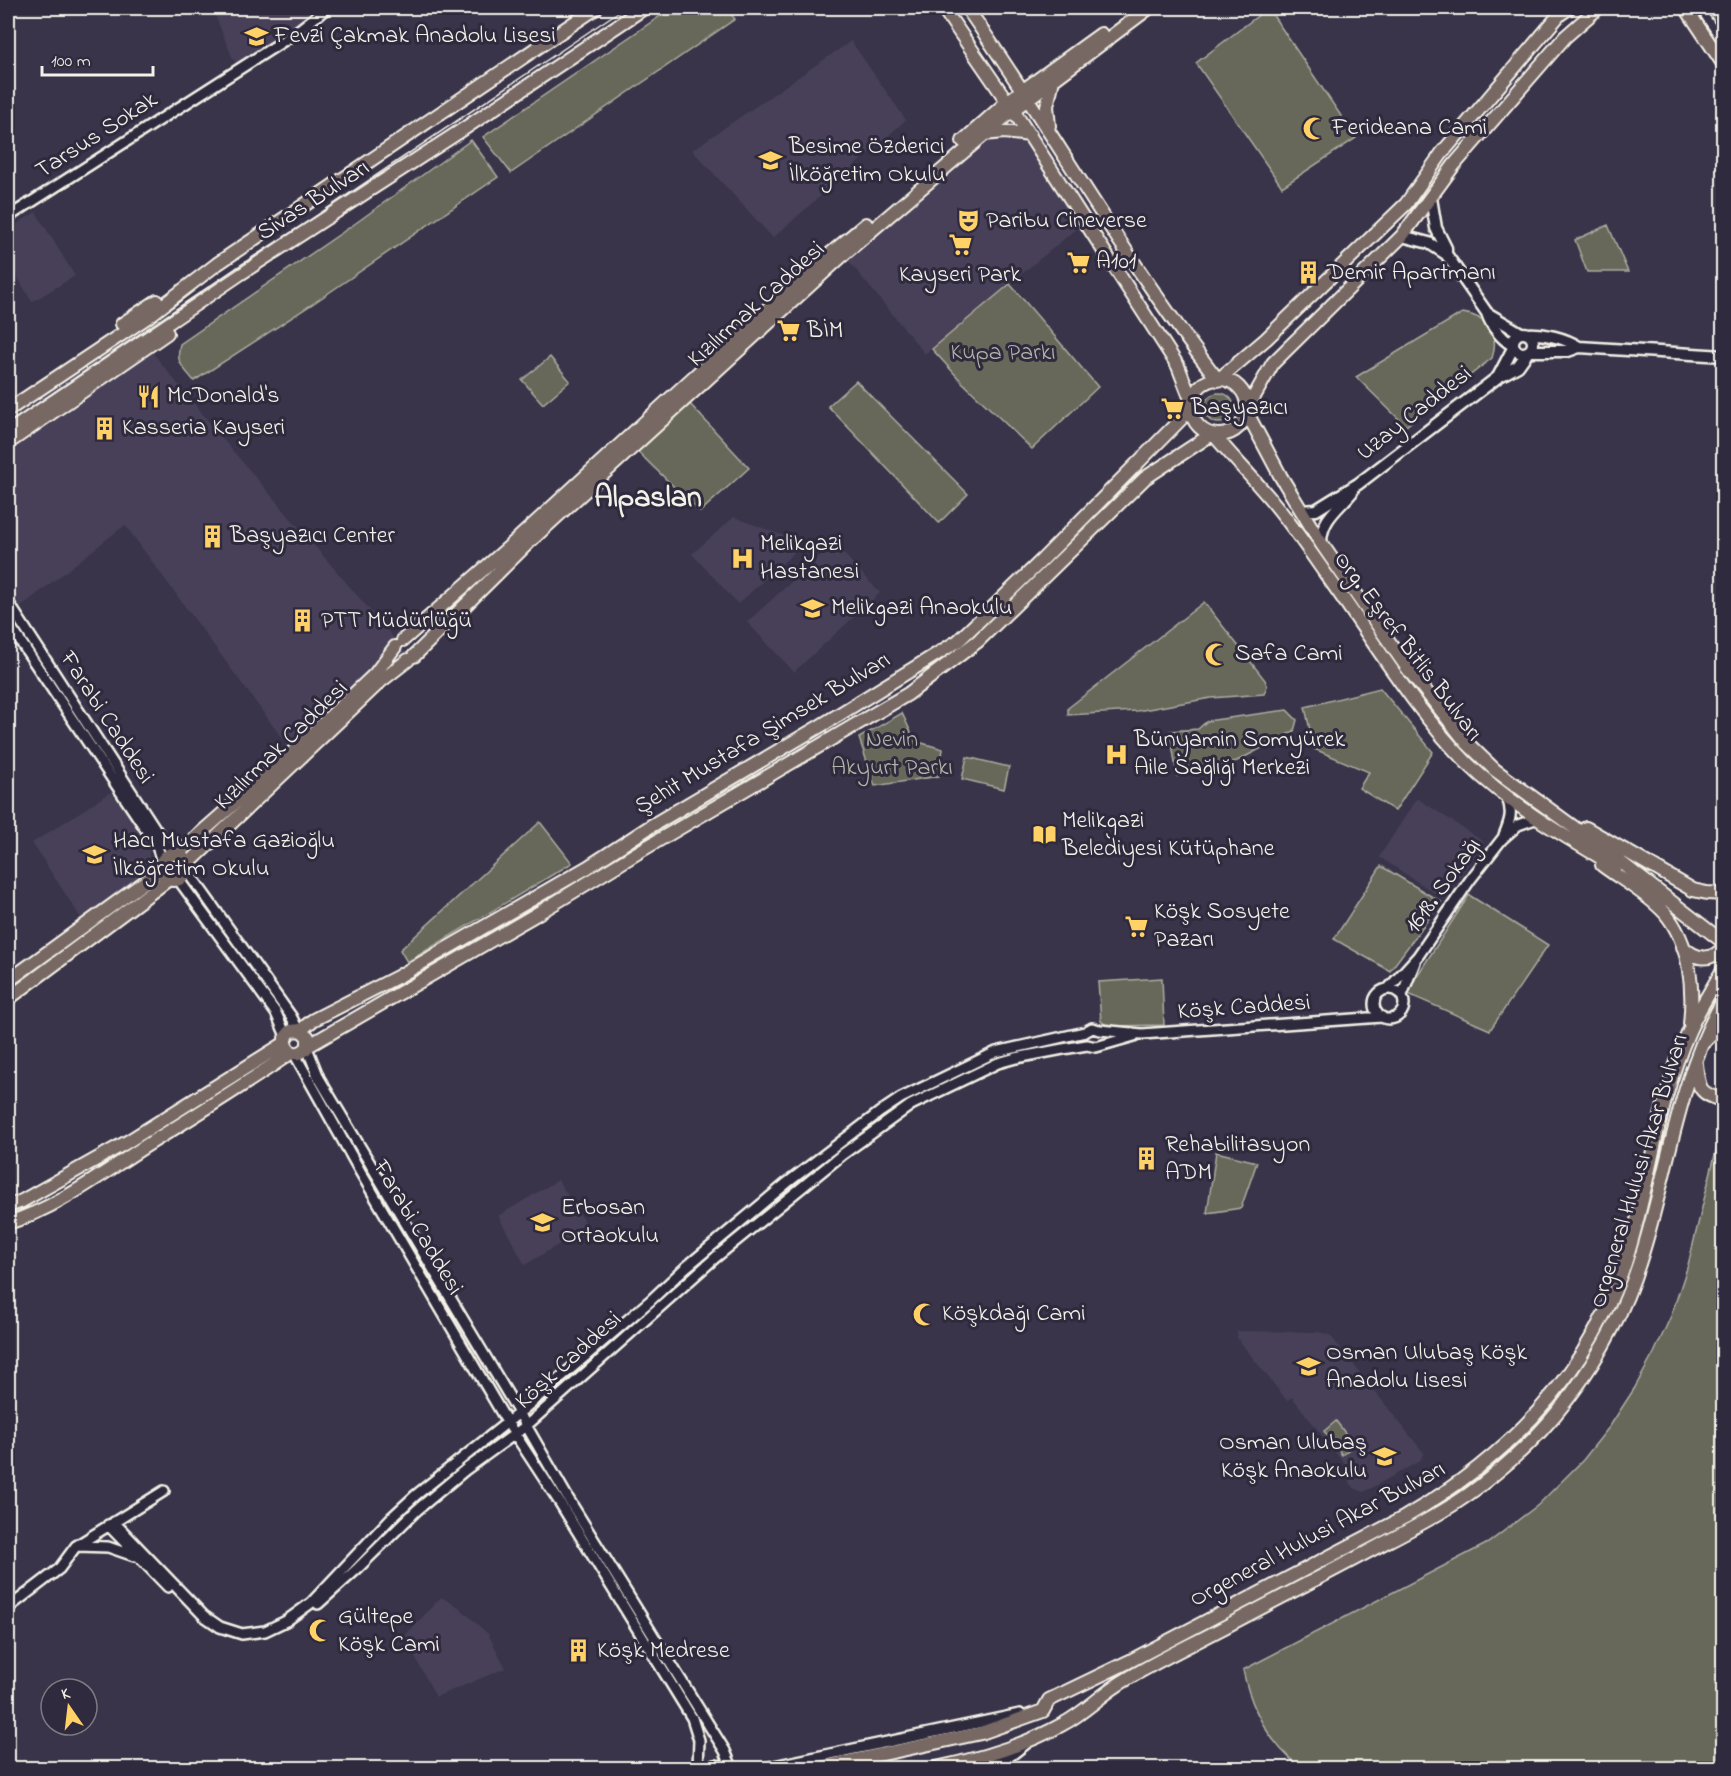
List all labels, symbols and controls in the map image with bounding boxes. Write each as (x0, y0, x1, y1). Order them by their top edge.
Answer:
place label: Fevzi Çakmak Anadolu Lisesi (273, 19, 556, 54)
school or university icon: Fevzi Çakmak Anadolu Lisesi (243, 23, 269, 49)
scale bar (42, 39, 153, 77)
text: 100 m (51, 49, 91, 75)
street label: Tarsus Sokak (29, 83, 165, 189)
place label: Ferideana Cami (1331, 111, 1487, 146)
mosque icon: Ferideana Cami (1301, 115, 1327, 141)
place label: Besime Özderici İlköğretim Okulu (788, 130, 945, 193)
school or university icon: Besime Özderici İlköğretim Okulu (758, 148, 784, 174)
street label: Sivas Bulvarı (251, 151, 377, 251)
place label: Paribu Cineverse (986, 204, 1147, 239)
theatre icon: Paribu Cineverse (955, 208, 981, 234)
supermarket icon: Kayseri Park (947, 232, 973, 258)
street label: Kızılırmak Caddesi (680, 234, 834, 376)
place label: A101 (1096, 245, 1137, 280)
supermarket icon: A101 (1065, 249, 1091, 275)
place label: Demir Apartmanı (1326, 256, 1496, 291)
place label: Kayseri Park (899, 258, 1022, 294)
building icon: Demir Apartmanı (1296, 260, 1322, 286)
place label: BİM (806, 314, 843, 349)
supermarket icon: BİM (776, 318, 802, 344)
park label: Kupa Parkı (951, 336, 1056, 371)
street label: Uzay Caddesi (1350, 358, 1481, 471)
place label: McDonald's (167, 379, 279, 414)
restaurant icon: McDonald's (136, 383, 162, 409)
place label: Başyazıcı (1190, 391, 1288, 427)
supermarket icon: Başyazıcı (1160, 395, 1186, 421)
place label: Kasseria Kayseri (122, 411, 285, 447)
building icon: Kasseria Kayseri (91, 415, 117, 441)
district label: Alpaslan (594, 477, 702, 521)
place label: Başyazıcı Center (229, 519, 396, 555)
building icon: Başyazıcı Center (199, 523, 225, 549)
place label: Melikgazi Hastanesi (760, 527, 859, 590)
hospital icon: Melikgazi Hastanesi (729, 545, 755, 571)
street label: Org. Eşref Bitlis Bulvarı (1324, 545, 1490, 749)
place label: Melikgazi Anaokulu (831, 591, 1013, 626)
school or university icon: Melikgazi Anaokulu (800, 595, 826, 621)
place label: PTT Müdürlüğü (321, 604, 472, 639)
building icon: PTT Müdürlüğü (290, 608, 316, 634)
place label: Safa Cami (1235, 637, 1343, 672)
mosque icon: Safa Cami (1204, 641, 1230, 667)
street label: Farabi Caddesi (49, 644, 162, 791)
street label: Şehit Mustafa Şimsek Bulvarı (628, 644, 898, 824)
street label: Kızılırmak Caddesi (207, 673, 357, 819)
park label: Nevin Akyurt Parkı (831, 723, 953, 787)
place label: Bünyamin Somyürek Aile Sağlığı Merkezi (1133, 723, 1345, 786)
hospital icon: Bünyamin Somyürek Aile Sağlığı Merkezi (1103, 741, 1129, 767)
place label: Melikgazi Belediyesi Kütüphane (1061, 804, 1275, 868)
library icon: Melikgazi Belediyesi Kütüphane (1031, 822, 1057, 848)
place label: Hacı Mustafa Gazioğlu İlköğretim Okulu (113, 824, 335, 887)
street label: 1618. Sokağı (1397, 831, 1491, 941)
school or university icon: Hacı Mustafa Gazioğlu İlköğretim Okulu (82, 842, 108, 868)
place label: Köşk Sosyete Pazarı (1154, 895, 1290, 958)
supermarket icon: Köşk Sosyete Pazarı (1123, 913, 1149, 939)
street label: Köşk Caddesi (1176, 986, 1312, 1030)
street label: Orgeneral Hulusi Akar Bulvarı (1582, 1030, 1698, 1312)
place label: Rehabilitasyon ADM (1165, 1128, 1310, 1191)
building icon: Rehabilitasyon ADM (1134, 1146, 1160, 1172)
street label: Farabi Caddesi (362, 1153, 471, 1302)
place label: Erbosan Ortaokulu (561, 1191, 659, 1254)
school or university icon: Erbosan Ortaokulu (530, 1209, 556, 1235)
place label: Köşkdağı Cami (942, 1297, 1086, 1332)
mosque icon: Köşkdağı Cami (911, 1301, 937, 1327)
street label: Köşk Caddesi (508, 1303, 630, 1419)
place label: Osman Ulubaş Köşk Anadolu Lisesi (1326, 1336, 1527, 1399)
school or university icon: Osman Ulubaş Köşk Anadolu Lisesi (1295, 1354, 1321, 1380)
place label: Osman Ulubaş Köşk Anaokulu (1219, 1426, 1367, 1489)
school or university icon: Osman Ulubaş Köşk Anaokulu (1372, 1444, 1398, 1470)
street label: Orgeneral Hulusi Akar Bulvarı (1184, 1453, 1452, 1617)
place label: Gültepe Köşk Cami (338, 1600, 440, 1663)
mosque icon: Gültepe Köşk Cami (307, 1618, 333, 1644)
place label: Köşk Medrese (597, 1634, 730, 1669)
building icon: Köşk Medrese (566, 1638, 592, 1664)
north arrow (39, 1677, 99, 1737)
text: K (59, 1682, 74, 1707)

